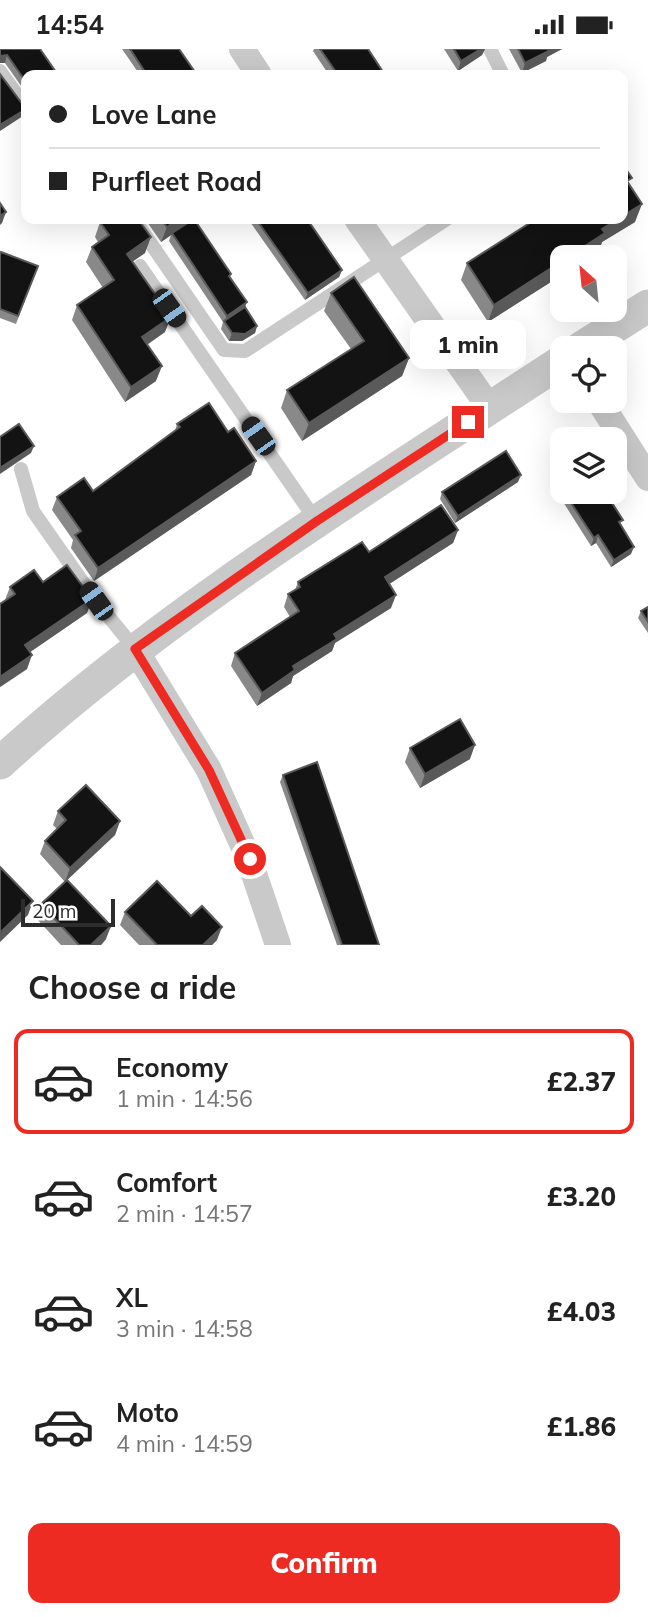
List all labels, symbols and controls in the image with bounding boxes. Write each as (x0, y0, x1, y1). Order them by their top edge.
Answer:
text: 14:54 (35, 8, 104, 41)
text: Love Lane (91, 98, 216, 131)
text: Purfleet Road (91, 165, 262, 198)
north arrow (550, 245, 626, 322)
map controls (550, 245, 627, 504)
car (149, 285, 190, 331)
callout: 1 min (410, 321, 526, 369)
text: 1 min (437, 330, 499, 359)
button: locate (550, 336, 627, 413)
route end (452, 406, 484, 438)
car (238, 413, 279, 459)
button: layers (550, 427, 627, 504)
car (76, 578, 117, 624)
route start (234, 843, 266, 875)
scale bar (21, 896, 116, 928)
text: 20 m (32, 899, 76, 923)
text: Choose a ride (28, 967, 236, 1007)
icon: car (32, 1050, 95, 1113)
text: Economy (116, 1051, 228, 1084)
text: £2.37 (547, 1065, 616, 1098)
text: 1 min · 14:56 (116, 1084, 253, 1113)
icon: car (32, 1165, 95, 1228)
text: Comfort (116, 1166, 217, 1199)
text: £3.20 (547, 1180, 616, 1213)
text: 2 min · 14:57 (116, 1199, 253, 1228)
icon: car (32, 1280, 95, 1343)
text: XL (116, 1281, 148, 1314)
text: £4.03 (547, 1295, 616, 1328)
text: 3 min · 14:58 (116, 1314, 253, 1343)
icon: car (32, 1395, 95, 1458)
text: Moto (116, 1396, 179, 1429)
text: £1.86 (547, 1410, 616, 1443)
text: 4 min · 14:59 (116, 1429, 253, 1458)
button: Confirm (28, 1523, 620, 1603)

